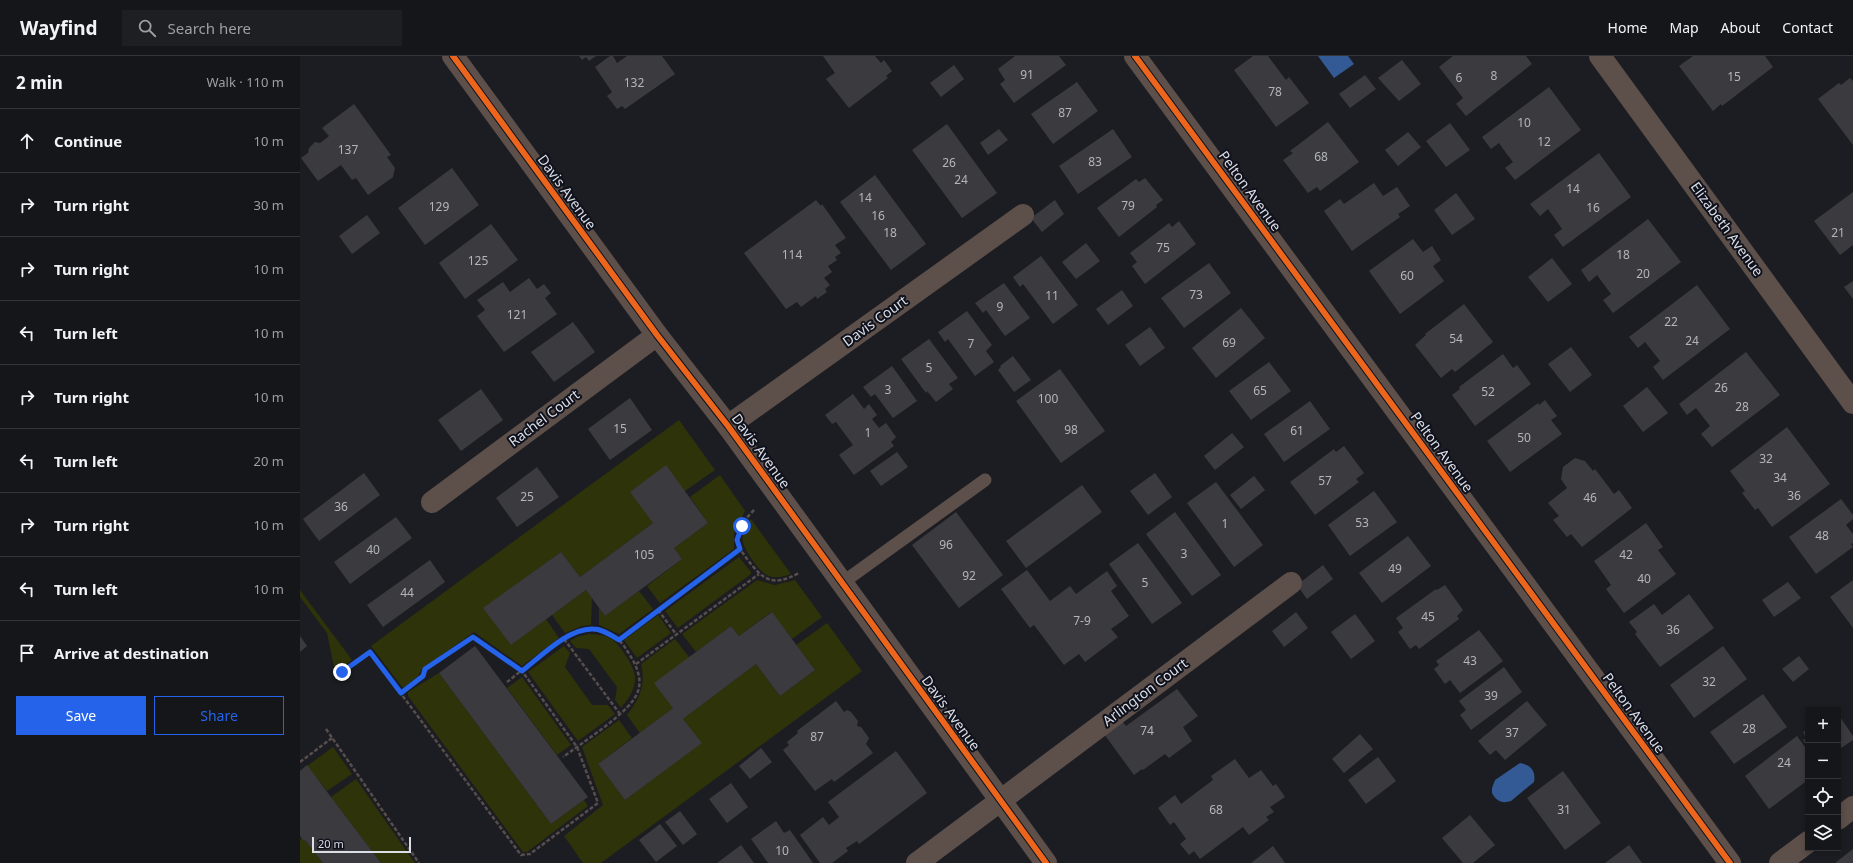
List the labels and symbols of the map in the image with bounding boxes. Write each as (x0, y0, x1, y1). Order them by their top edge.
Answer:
house number: 91 (1020, 66, 1034, 83)
house number: 8 (1491, 67, 1498, 84)
house number: 15 (1727, 68, 1741, 85)
house number: 6 (1456, 69, 1463, 86)
house number: 132 (624, 74, 644, 91)
house number: 78 (1268, 83, 1282, 100)
house number: 87 (1058, 104, 1072, 121)
house number: 10 (1517, 114, 1531, 131)
house number: 12 (1537, 133, 1551, 150)
house number: 137 (338, 141, 358, 158)
street label: Pelton Avenue (1215, 147, 1286, 235)
house number: 68 (1314, 148, 1328, 165)
street label: Davis Avenue (534, 150, 601, 233)
house number: 83 (1088, 153, 1102, 170)
house number: 26 (942, 154, 956, 171)
house number: 24 (954, 171, 968, 188)
street label: Elizabeth Avenue (1687, 178, 1768, 280)
house number: 14 (1566, 180, 1580, 197)
house number: 14 (858, 189, 872, 206)
house number: 79 (1121, 197, 1135, 214)
house number: 129 (429, 198, 449, 215)
house number: 16 (1586, 199, 1600, 216)
house number: 16 (871, 207, 885, 224)
house number: 18 (883, 224, 897, 241)
house number: 21 (1831, 224, 1845, 241)
house number: 75 (1156, 239, 1170, 256)
house number: 114 (782, 246, 802, 263)
house number: 18 (1616, 246, 1630, 263)
house number: 125 (468, 252, 488, 269)
house number: 20 (1636, 265, 1650, 282)
house number: 60 (1400, 267, 1414, 284)
house number: 73 (1189, 286, 1203, 303)
house number: 11 (1045, 287, 1059, 304)
street label: Davis Court (838, 291, 911, 351)
house number: 9 (997, 298, 1004, 315)
house number: 121 (507, 306, 527, 323)
house number: 22 (1664, 313, 1678, 330)
house number: 54 (1449, 330, 1463, 347)
house number: 24 (1685, 332, 1699, 349)
house number: 69 (1222, 334, 1236, 351)
house number: 7 (968, 335, 975, 352)
house number: 5 (926, 359, 933, 376)
house number: 26 (1714, 379, 1728, 396)
house number: 3 (885, 381, 892, 398)
house number: 65 (1253, 382, 1267, 399)
house number: 52 (1481, 383, 1495, 400)
street label: Rachel Court (504, 385, 583, 450)
house number: 100 (1038, 390, 1058, 407)
house number: 28 (1735, 398, 1749, 415)
street label: Pelton Avenue (1407, 408, 1478, 496)
street label: Davis Avenue (728, 409, 795, 492)
house number: 15 (613, 420, 627, 437)
house number: 98 (1064, 421, 1078, 438)
house number: 61 (1290, 422, 1304, 439)
house number: 1 (865, 424, 871, 441)
house number: 50 (1517, 429, 1531, 446)
house number: 32 (1759, 450, 1773, 467)
house number: 34 (1773, 469, 1787, 486)
house number: 57 (1318, 472, 1332, 489)
house number: 36 (1787, 487, 1801, 504)
house number: 25 (520, 488, 534, 505)
house number: 46 (1583, 489, 1597, 506)
house number: 36 (334, 498, 348, 515)
house number: 53 (1355, 514, 1369, 531)
house number: 1 (1222, 515, 1228, 532)
route start (733, 517, 751, 535)
house number: 48 (1815, 527, 1829, 544)
house number: 96 (939, 536, 953, 553)
house number: 40 (366, 541, 380, 558)
house number: 3 (1181, 545, 1188, 562)
house number: 105 (634, 546, 654, 563)
house number: 42 (1619, 546, 1633, 563)
house number: 49 (1388, 560, 1402, 577)
house number: 92 (962, 567, 976, 584)
house number: 40 (1637, 570, 1651, 587)
house number: 5 (1142, 574, 1149, 591)
house number: 44 (400, 584, 414, 601)
house number: 45 (1421, 608, 1435, 625)
house number: 7-9 (1073, 612, 1091, 629)
house number: 36 (1666, 621, 1680, 638)
house number: 43 (1463, 652, 1477, 669)
street label: Arlington Court (1098, 653, 1191, 730)
route end (333, 663, 351, 681)
street label: Pelton Avenue (1599, 669, 1670, 757)
street label: Davis Avenue (918, 671, 985, 754)
house number: 32 (1702, 673, 1716, 690)
house number: 39 (1484, 687, 1498, 704)
house number: 28 (1742, 720, 1756, 737)
house number: 74 (1140, 722, 1154, 739)
house number: 37 (1505, 724, 1519, 741)
house number: 87 (810, 728, 824, 745)
house number: 24 (1777, 754, 1791, 771)
house number: 68 (1209, 801, 1223, 818)
house number: 31 (1557, 801, 1571, 818)
scale bar (312, 835, 411, 854)
house number: 10 (775, 842, 789, 859)

